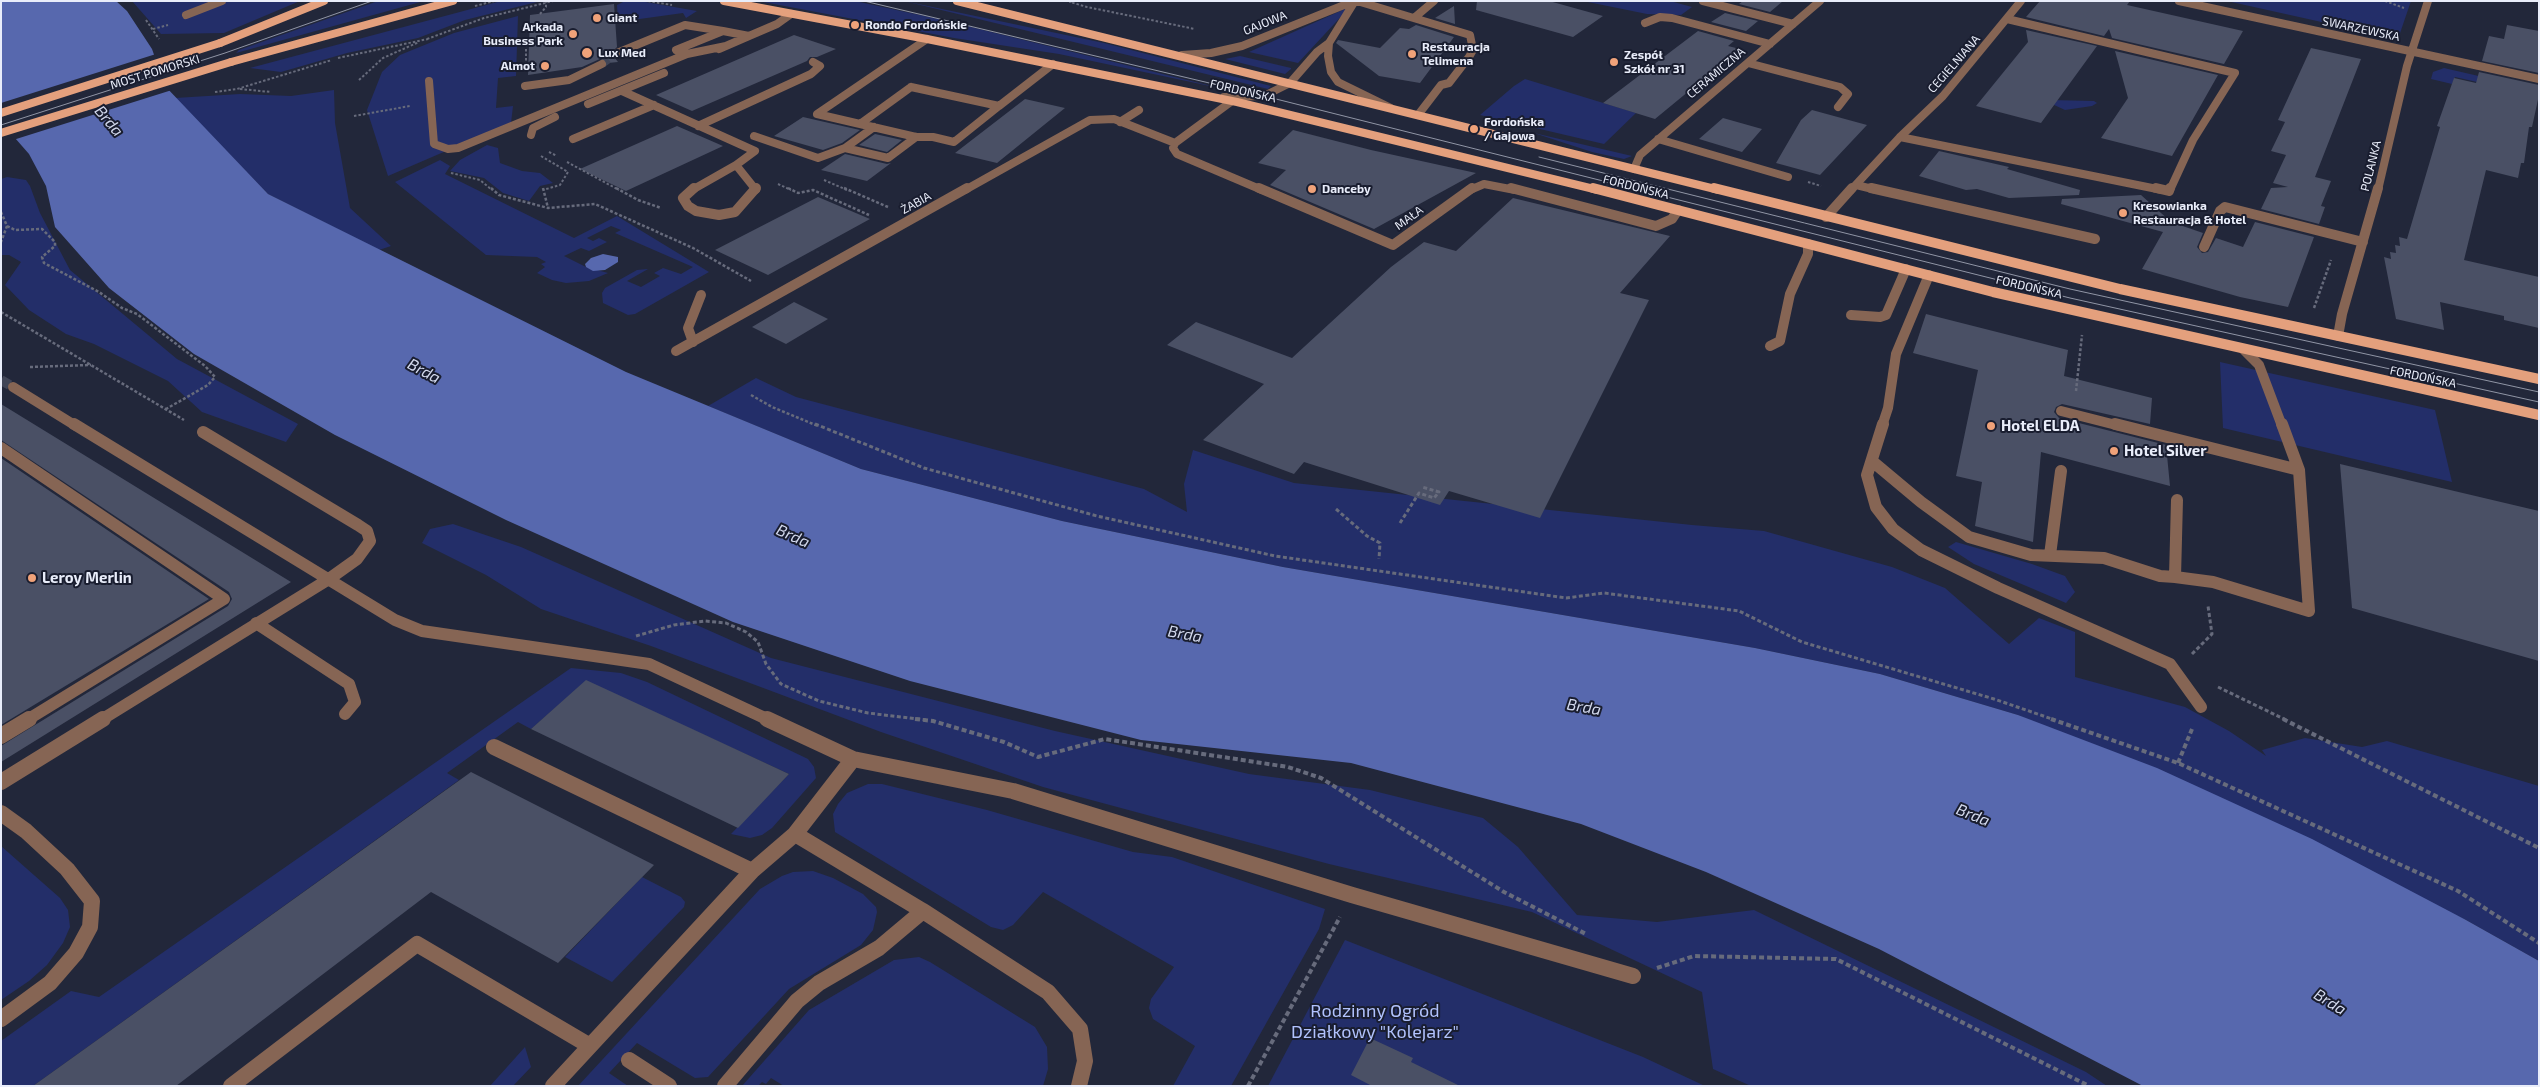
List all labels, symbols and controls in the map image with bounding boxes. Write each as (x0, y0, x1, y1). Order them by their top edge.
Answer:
street label: GAJOWA (1241, 8, 1289, 38)
place label: Giant (607, 11, 637, 25)
marker: Giant (591, 12, 603, 24)
street label: SWARZEWSKA (2321, 14, 2401, 44)
place label: Rondo Fordońskie (865, 18, 967, 32)
marker: Rondo Fordońskie (849, 19, 861, 31)
place label: Arkada Business Park (483, 20, 563, 48)
marker: Arkada Business Park (567, 28, 579, 40)
street label: CEGIELNIANA (1925, 32, 1983, 96)
place label: Restauracja Telimena (1422, 40, 1490, 68)
street label: CERAMICZNA (1684, 44, 1748, 102)
marker: Lux Med (580, 46, 594, 60)
place label: Lux Med (598, 46, 646, 60)
marker: Restauracja Telimena (1406, 48, 1418, 60)
place label: Zespół Szkół nr 31 (1624, 48, 1685, 76)
street label: MOST POMORSKI (108, 52, 202, 92)
marker: Zespół Szkół nr 31 (1608, 56, 1620, 68)
place label: Almot (501, 59, 535, 73)
marker: Almot (539, 60, 551, 72)
street label: FORDOŃSKA (1208, 76, 1278, 106)
water label: Brda (91, 102, 127, 140)
place label: Fordońska / Gajowa (1484, 115, 1544, 143)
marker: Fordońska / Gajowa (1468, 123, 1480, 135)
street label: POLANKA (2358, 139, 2384, 193)
street label: FORDOŃSKA (1601, 172, 1671, 202)
place label: Danceby (1322, 182, 1371, 196)
marker: Danceby (1306, 183, 1318, 195)
street label: ŻABIA (898, 189, 934, 217)
place label: Kresowianka Restauracja & Hotel (2133, 199, 2246, 227)
street label: MAŁA (1392, 203, 1426, 233)
marker: Kresowianka Restauracja & Hotel (2117, 207, 2129, 219)
street label: FORDOŃSKA (1994, 272, 2064, 302)
water label: Brda (404, 354, 444, 388)
street label: FORDOŃSKA (2388, 363, 2458, 391)
place label: Hotel ELDA (2001, 417, 2080, 435)
marker: Hotel ELDA (1985, 420, 1997, 432)
place label: Hotel Silver (2124, 442, 2207, 460)
marker: Hotel Silver (2108, 445, 2120, 457)
water label: Brda (773, 520, 813, 552)
place label: Leroy Merlin (42, 569, 132, 587)
marker: Leroy Merlin (26, 572, 38, 584)
water label: Brda (1166, 621, 1204, 647)
water label: Brda (1565, 695, 1603, 719)
water label: Brda (1953, 800, 1993, 830)
water label: Brda (2310, 985, 2350, 1019)
park label: Rodzinny Ogród Działkowy "Kolejarz" (1291, 1000, 1459, 1042)

